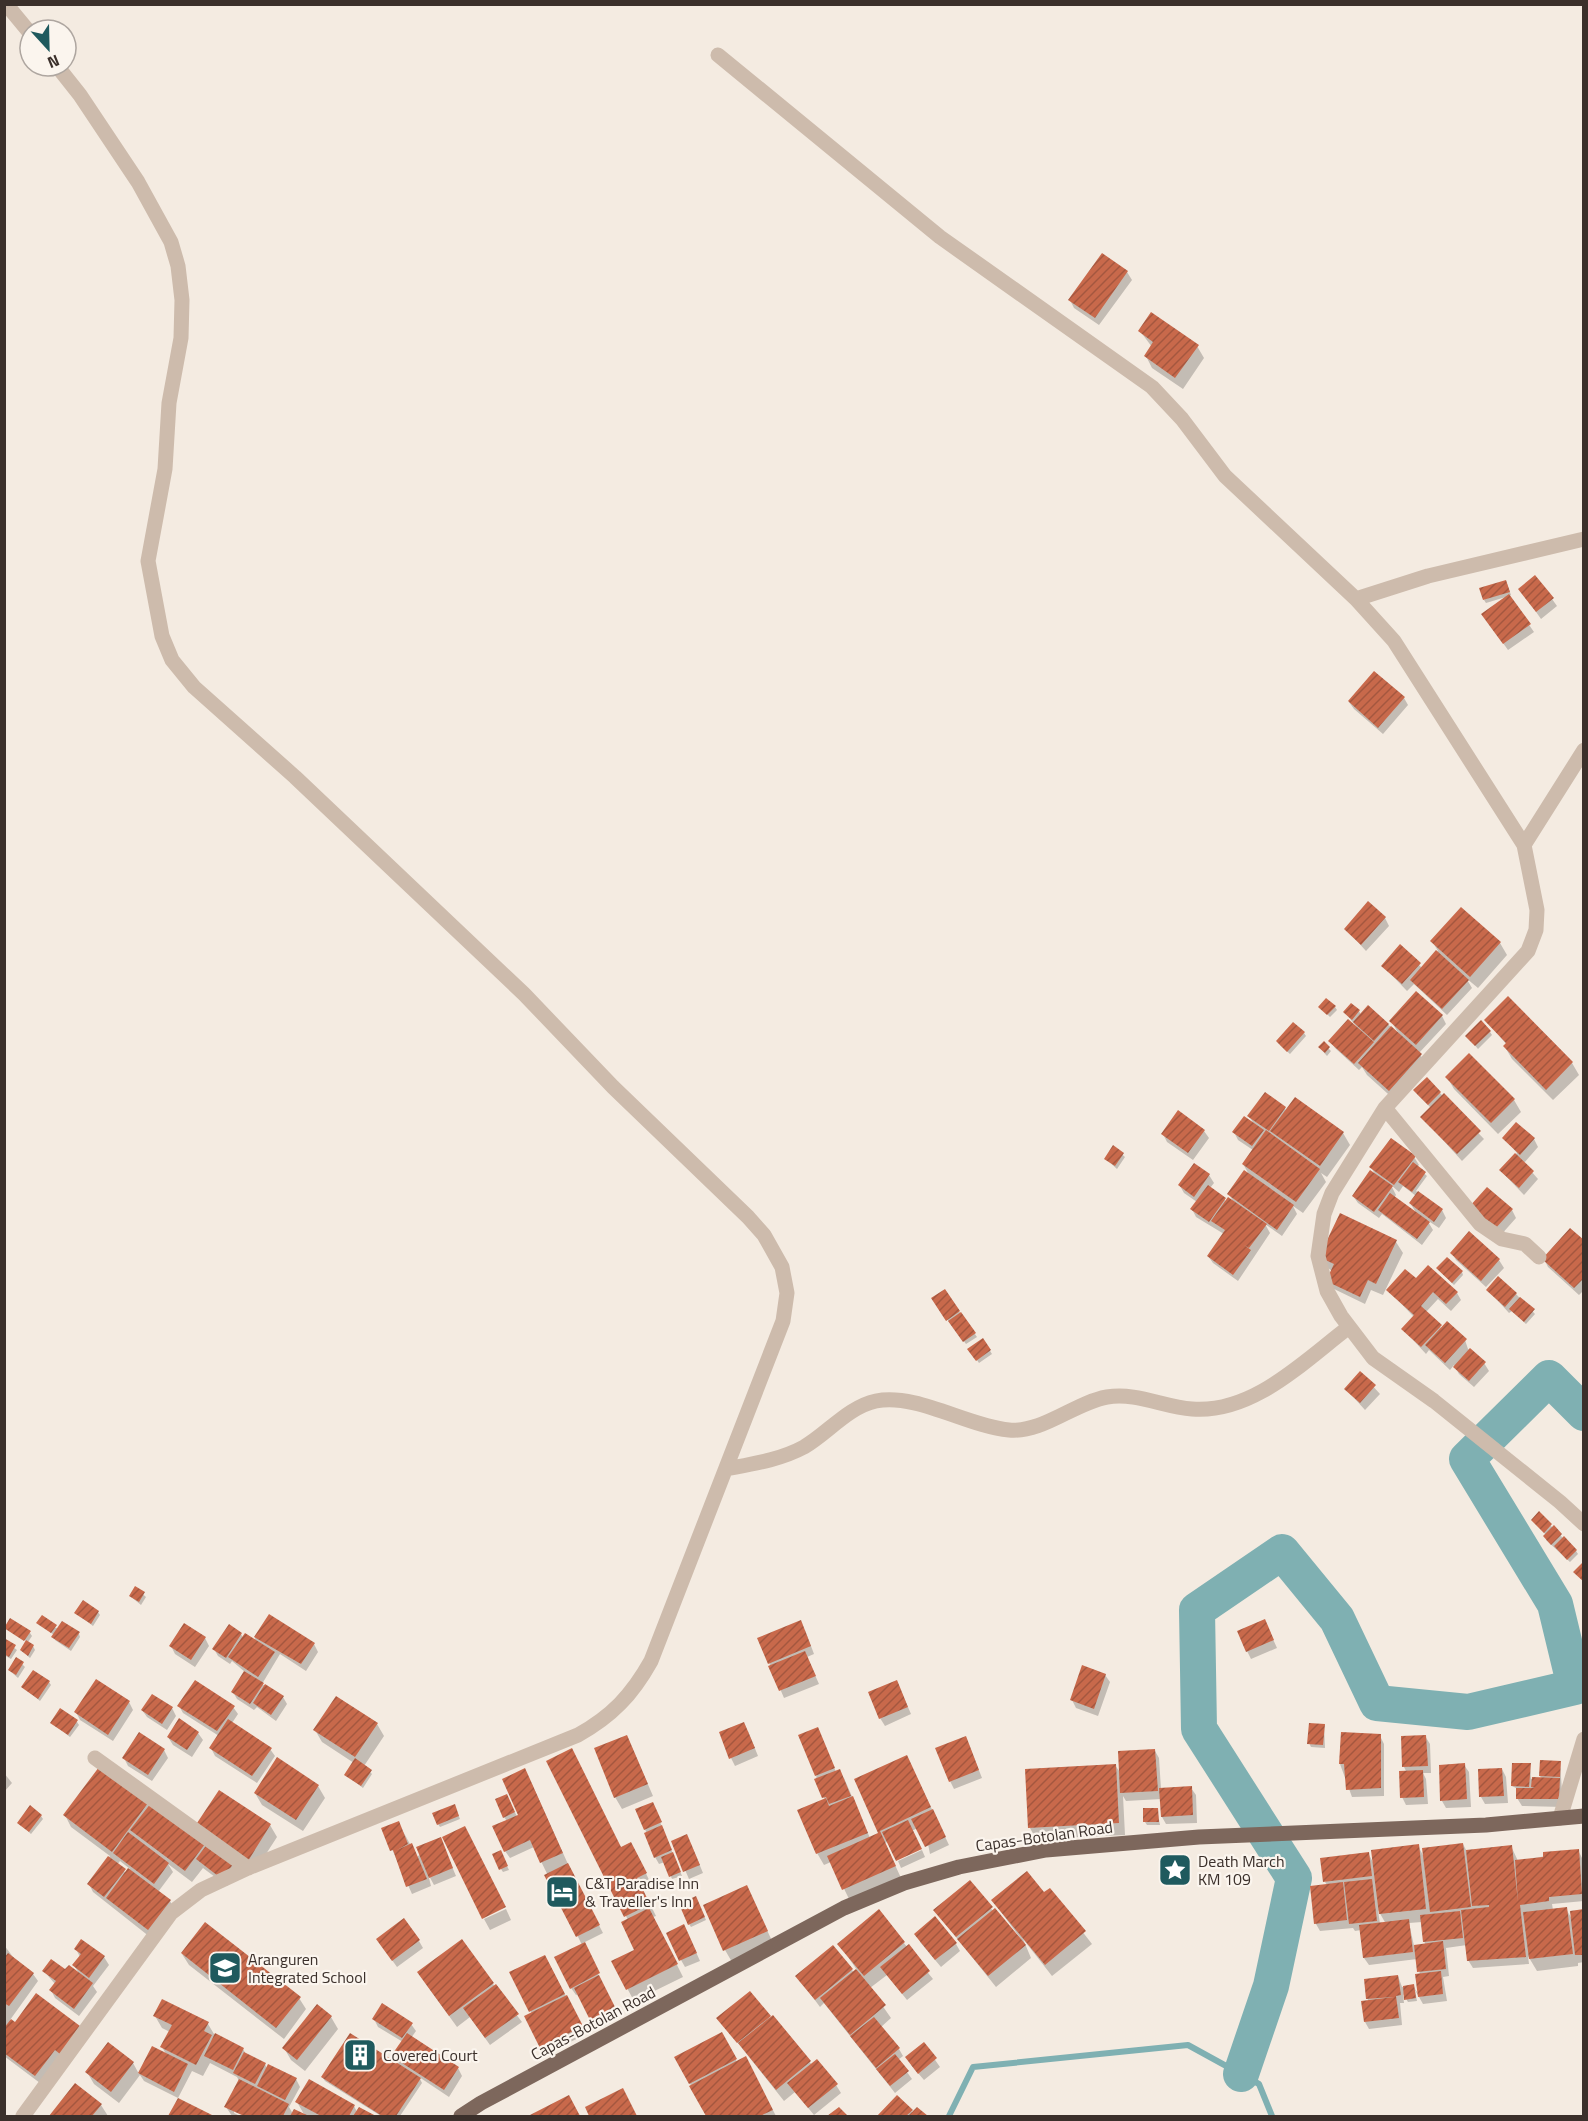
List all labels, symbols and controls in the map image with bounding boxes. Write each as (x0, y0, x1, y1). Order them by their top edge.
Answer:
north arrow (18, 18, 78, 78)
text: N (44, 49, 63, 75)
street label: Capas-Botolan Road (974, 1814, 1114, 1858)
place label: Death March KM 109 (1198, 1849, 1285, 1891)
place icon: Death March KM 109 (1157, 1852, 1193, 1888)
place label: C&T Paradise Inn & Traveller's Inn (585, 1871, 699, 1913)
hotel icon: C&T Paradise Inn & Traveller's Inn (544, 1874, 580, 1910)
place label: Aranguren Integrated School (248, 1947, 366, 1989)
school or university icon: Aranguren Integrated School (207, 1950, 243, 1986)
street label: Capas-Botolan Road (526, 1980, 660, 2066)
building icon: Covered Court (342, 2037, 378, 2073)
place label: Covered Court (383, 2043, 478, 2067)

